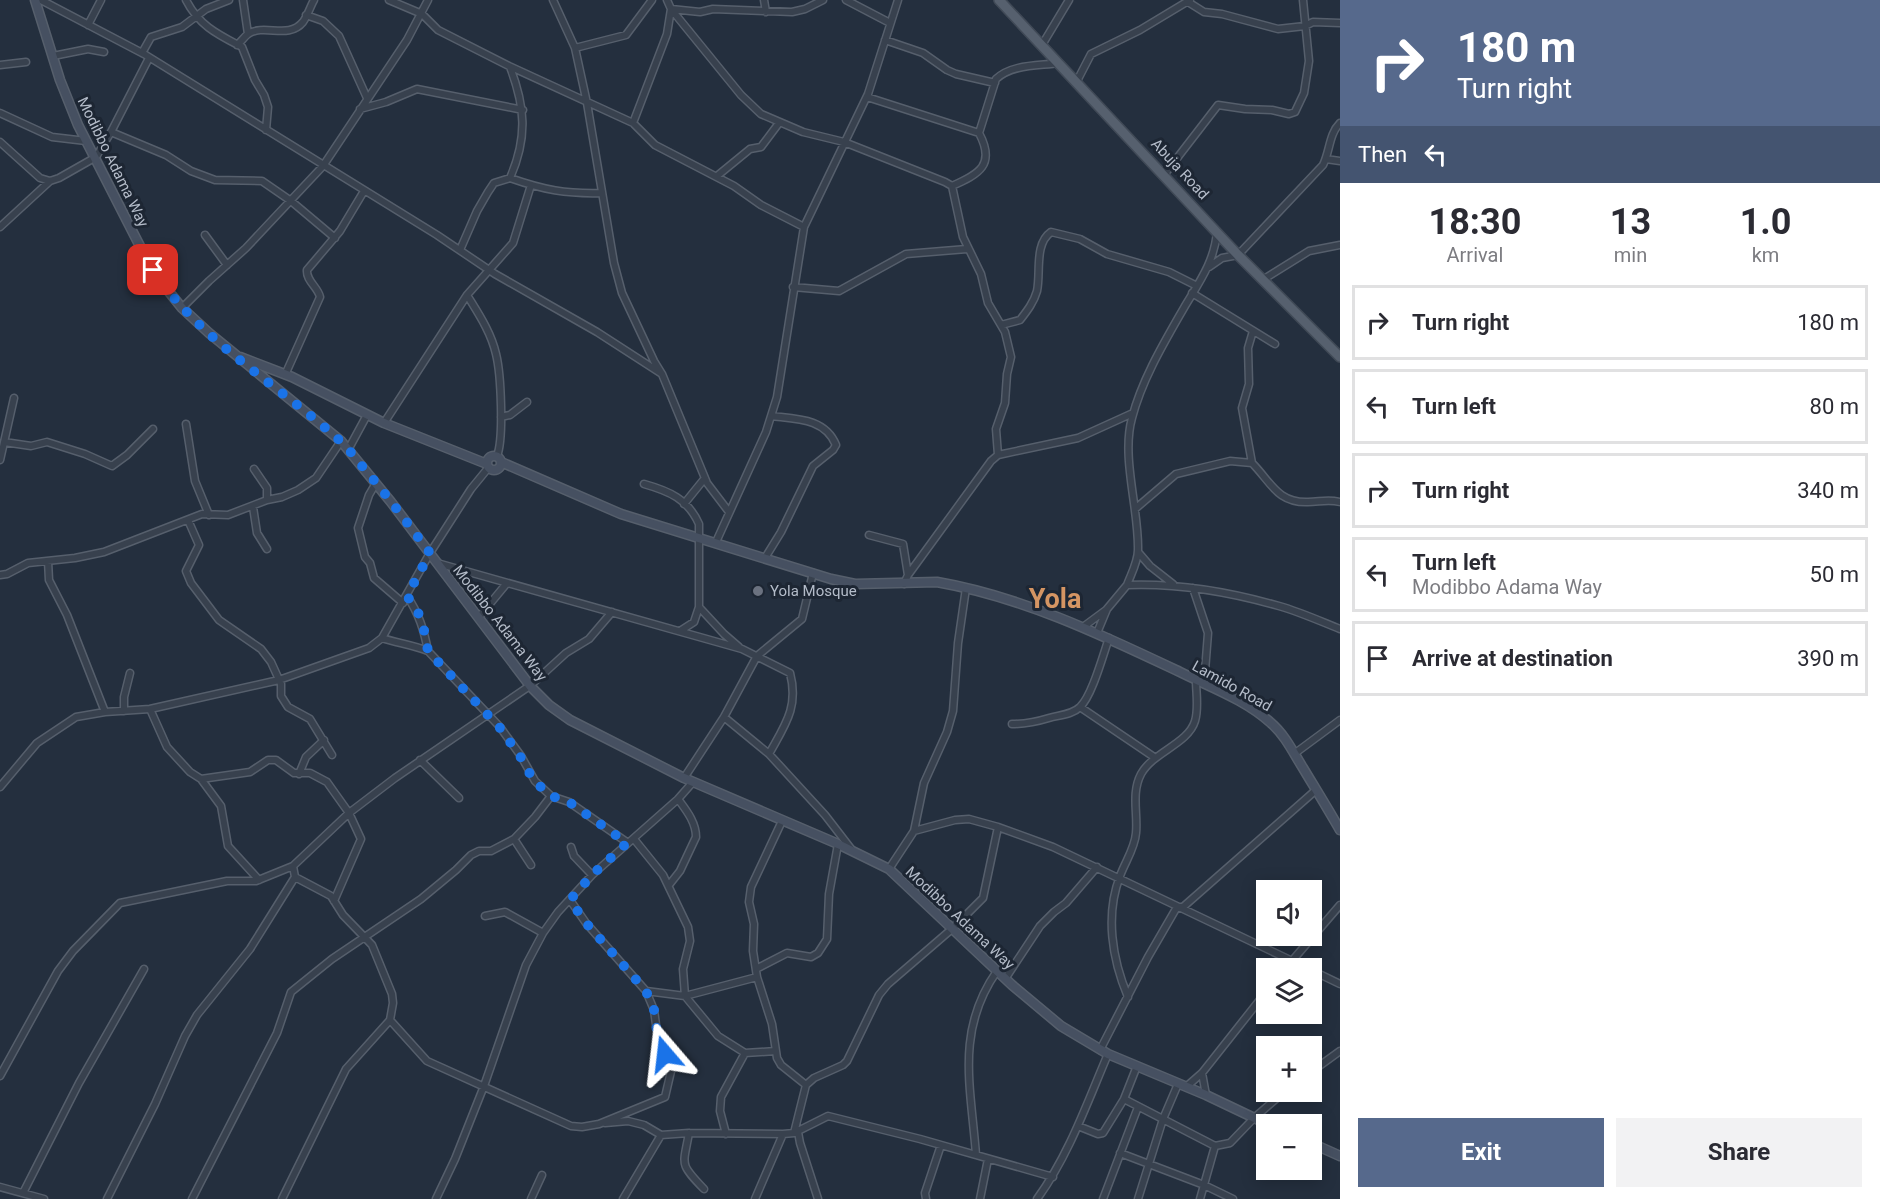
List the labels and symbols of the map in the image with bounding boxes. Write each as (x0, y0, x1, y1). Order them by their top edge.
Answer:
street label: Modibbo Adama Way (74, 94, 152, 230)
street label: Abuja Road (1147, 135, 1213, 203)
pin (127, 244, 178, 295)
street label: Modibbo Adama Way (449, 561, 551, 685)
place label: Yola Mosque (770, 582, 857, 600)
district label: Yola (1029, 583, 1081, 615)
marker: Yola Mosque (751, 584, 765, 598)
street label: Lamido Road (1189, 657, 1275, 715)
street label: Modibbo Adama Way (902, 863, 1018, 973)
position arrow (633, 1022, 697, 1086)

